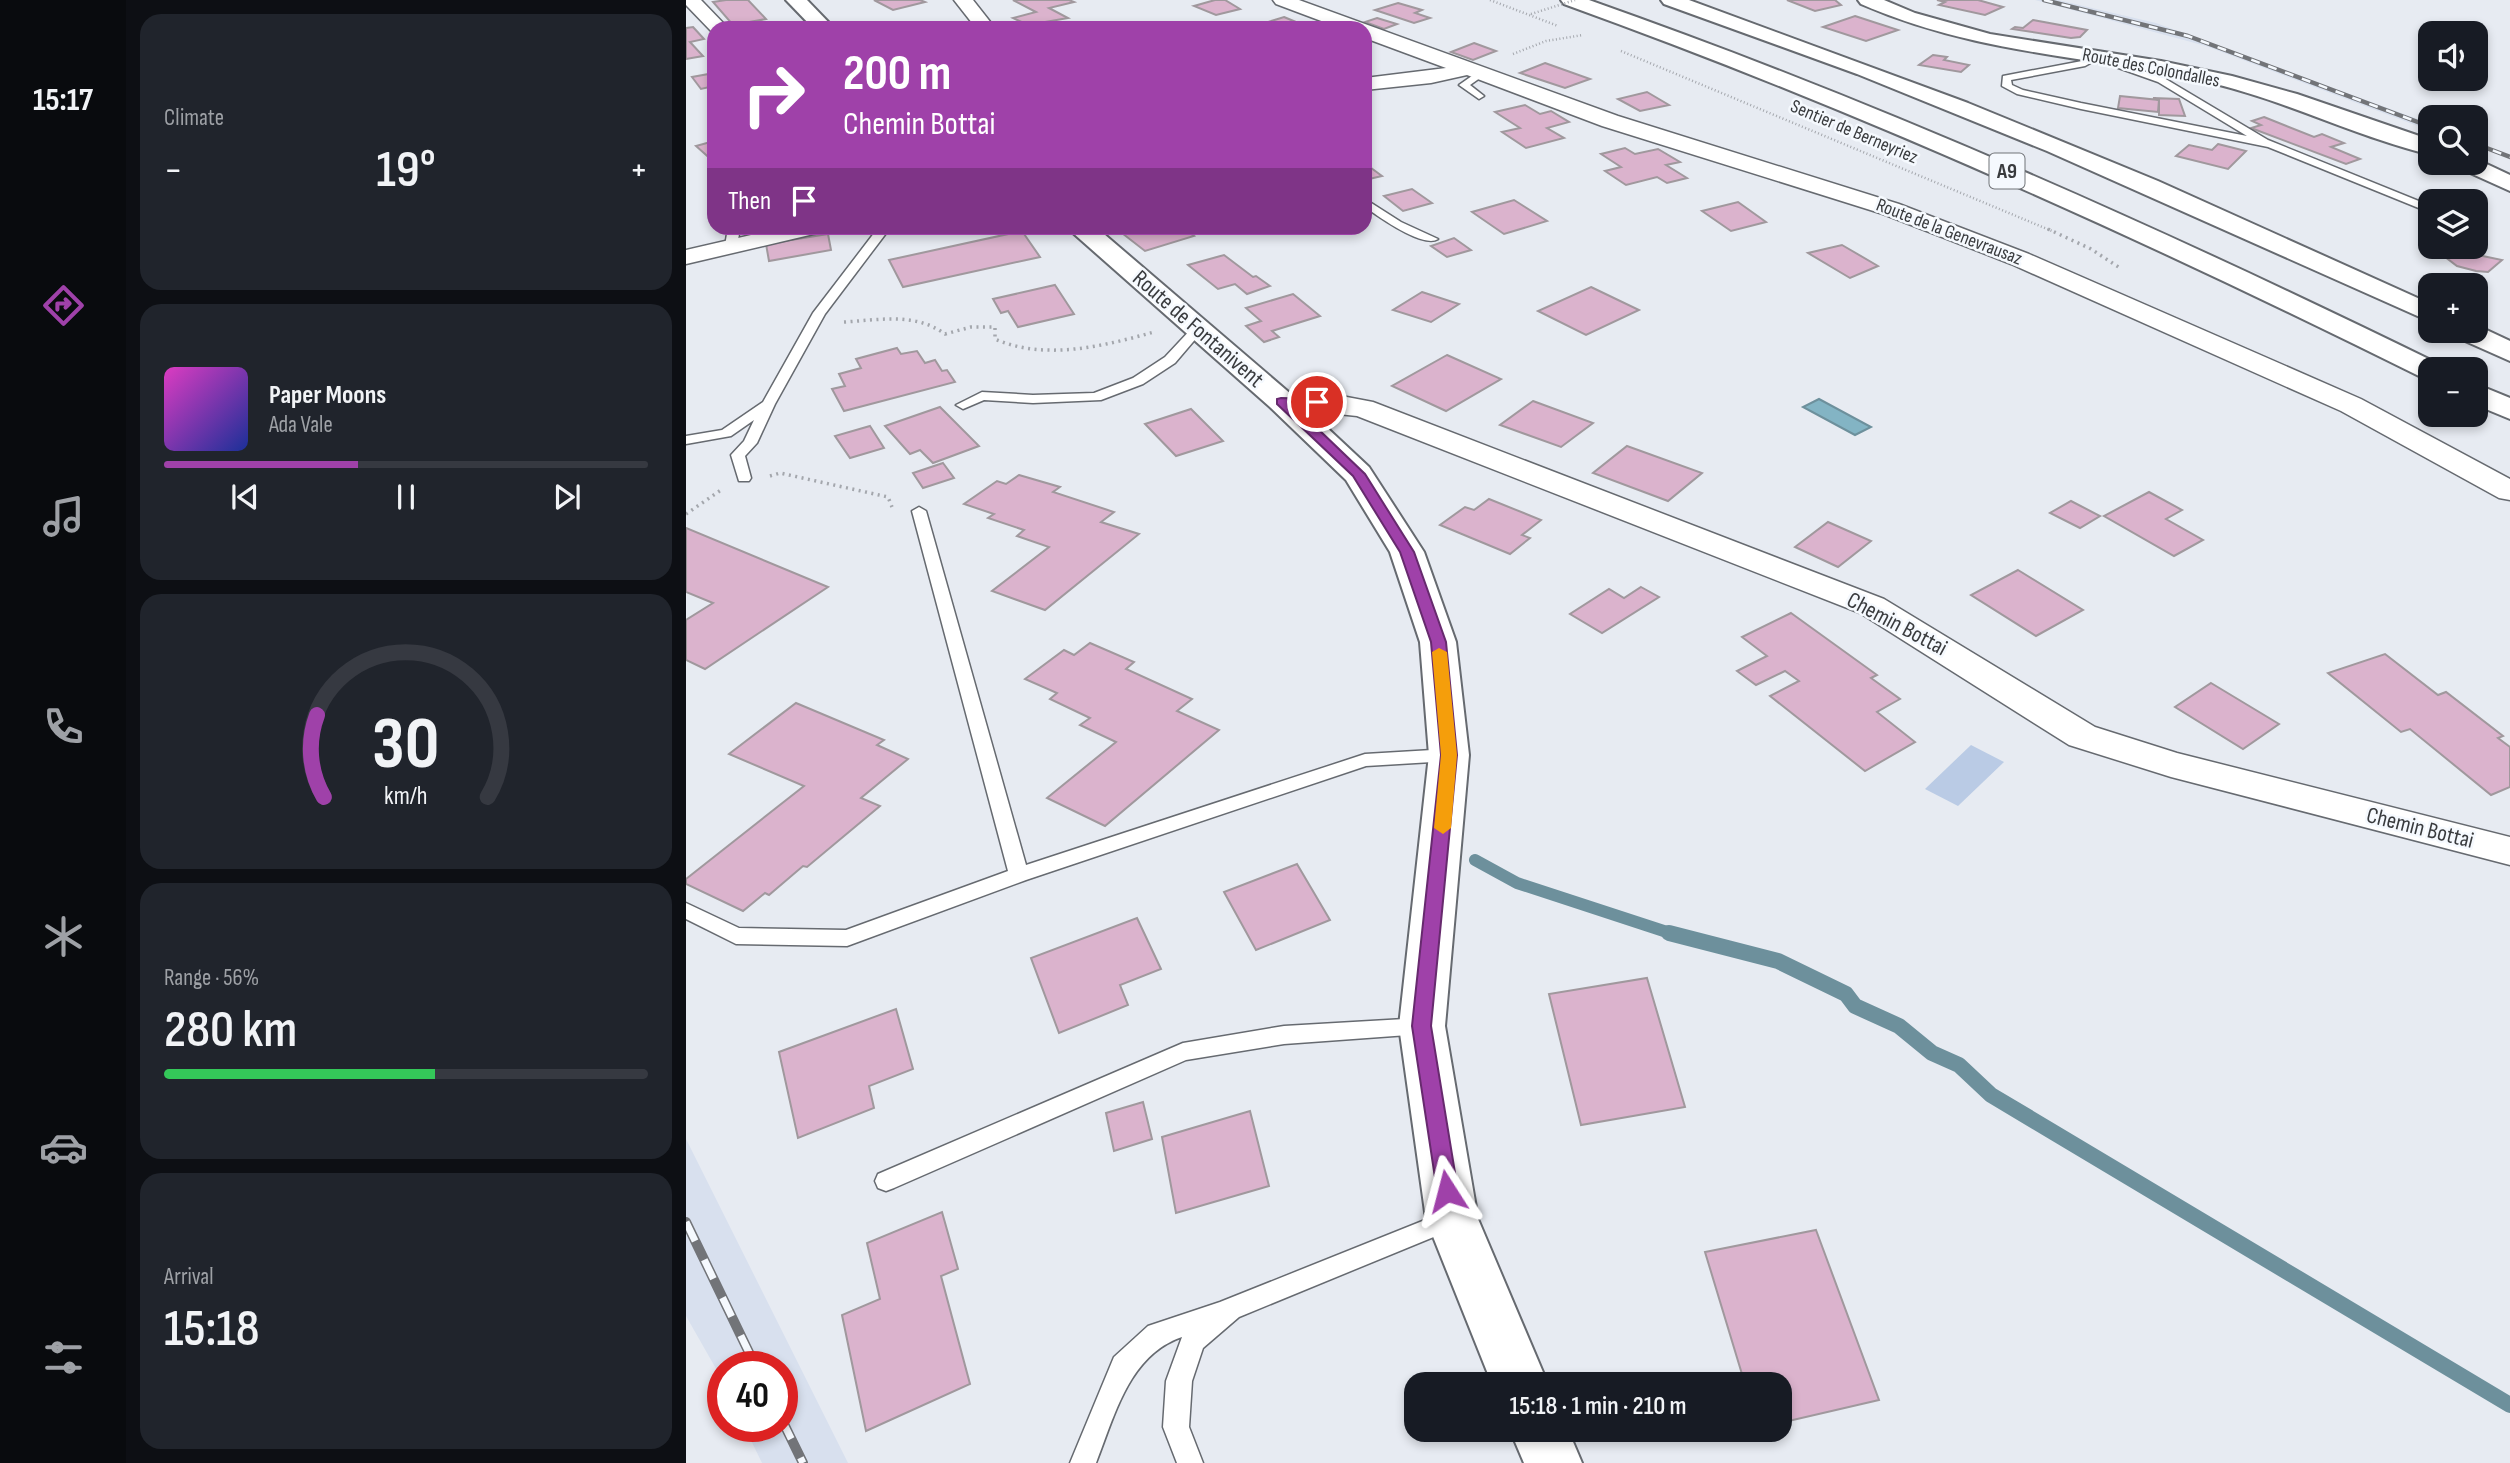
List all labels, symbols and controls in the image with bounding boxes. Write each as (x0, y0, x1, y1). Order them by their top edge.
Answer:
map controls (2418, 21, 2488, 427)
button: sound (2418, 21, 2488, 91)
street label: Route des Colondalles (2080, 43, 2222, 93)
text: 200 m (843, 45, 951, 104)
icon: right (728, 49, 819, 140)
text: 15:17 (33, 81, 93, 120)
street label: Sentier de Berneyriez (1787, 95, 1921, 169)
text: Climate (164, 104, 224, 132)
text: Chemin Bottai (843, 105, 995, 144)
button: search (2418, 105, 2488, 175)
text: 19° (376, 139, 436, 202)
text: − (164, 148, 183, 193)
text: + (629, 148, 648, 193)
road number: A9 (1990, 154, 2024, 188)
icon: arrive (785, 182, 823, 220)
text: Then (728, 186, 771, 217)
button: layers (2418, 189, 2488, 259)
street label: Route de la Genevrausaz (1873, 194, 2025, 270)
street label: Route de Fontanivent (1127, 264, 1269, 394)
button: + (2418, 273, 2488, 343)
icon: directions (39, 281, 88, 330)
button: − (2418, 357, 2488, 427)
pin (1287, 372, 1347, 432)
text: Paper Moons (269, 380, 386, 411)
icon: arrive (1298, 383, 1336, 421)
text: Ada Vale (269, 411, 333, 439)
icon: previous (226, 478, 264, 516)
icon: pause (387, 478, 425, 516)
icon: next (548, 478, 586, 516)
icon: music (39, 492, 88, 541)
street label: Chemin Bottai (1842, 586, 1952, 662)
icon: phone (39, 702, 88, 751)
text: 30 (372, 702, 440, 790)
text: km/h (384, 781, 428, 812)
street label: Chemin Bottai (2363, 801, 2477, 855)
icon: climate (39, 912, 88, 961)
text: Range · 56% (164, 964, 259, 992)
text: 280 km (164, 999, 297, 1062)
icon: car (39, 1123, 88, 1172)
position arrow (1410, 1154, 1484, 1228)
text: Arrival (164, 1263, 213, 1291)
text: 15:18 (164, 1298, 260, 1361)
icon: filters (39, 1333, 88, 1382)
speed limit sign: 40 (707, 1351, 798, 1442)
text: 15:18 · 1 min · 210 m (1510, 1391, 1687, 1422)

